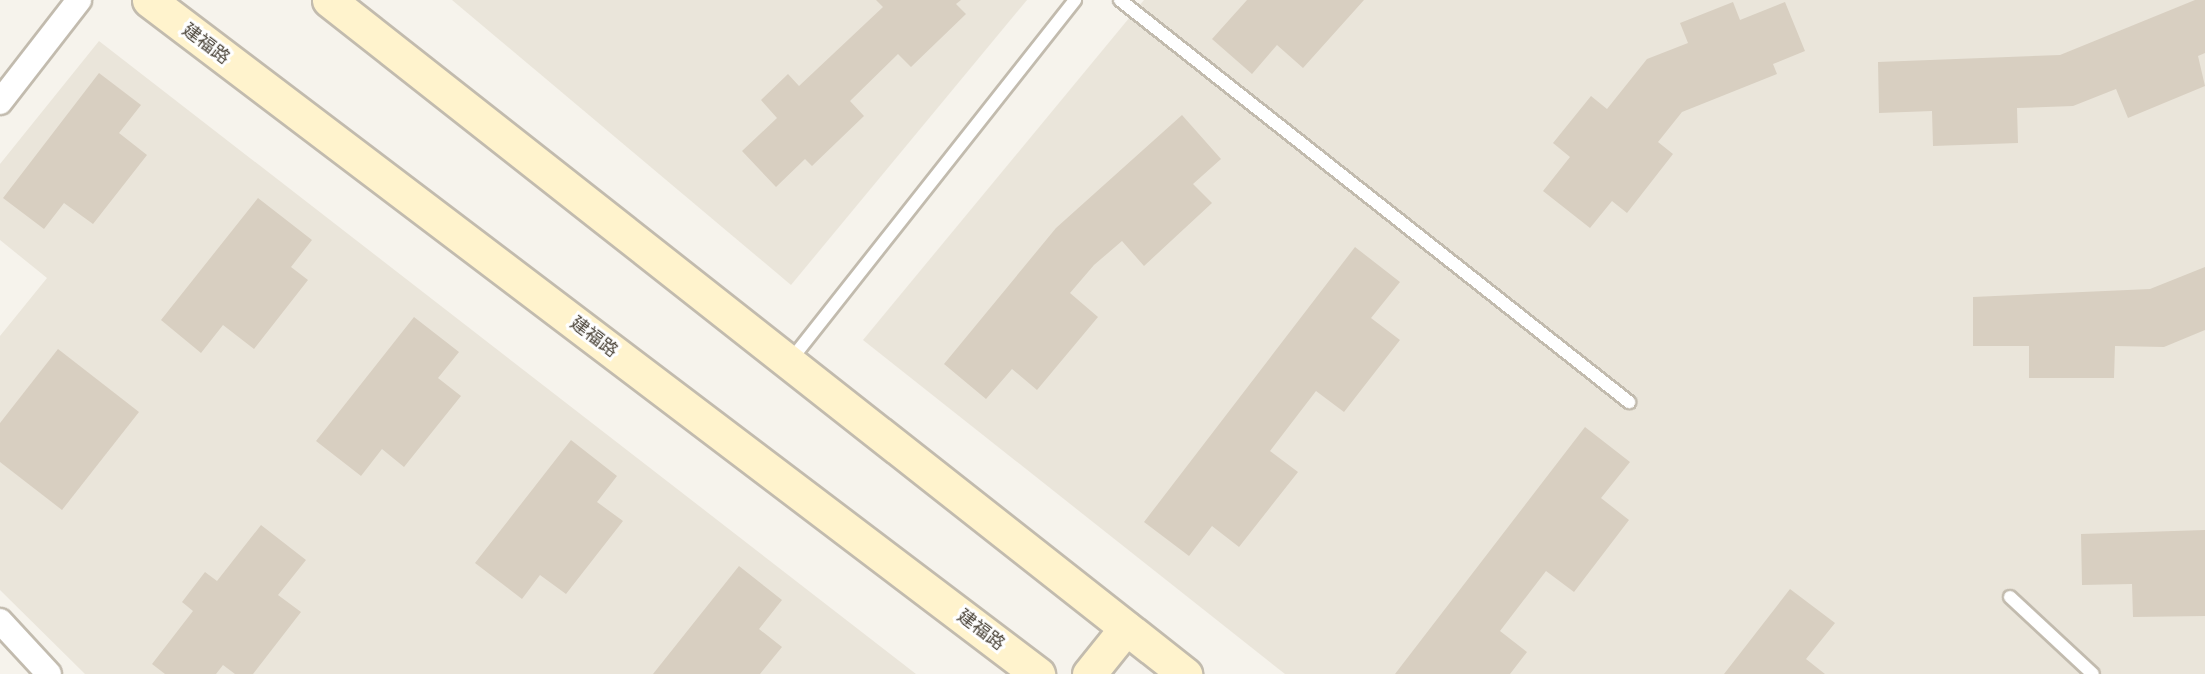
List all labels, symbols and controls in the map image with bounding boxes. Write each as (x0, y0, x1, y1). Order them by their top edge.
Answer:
street label: 建福路 (178, 19, 234, 69)
street label: 建福路 (566, 312, 622, 362)
street label: 建福路 (953, 605, 1009, 655)

